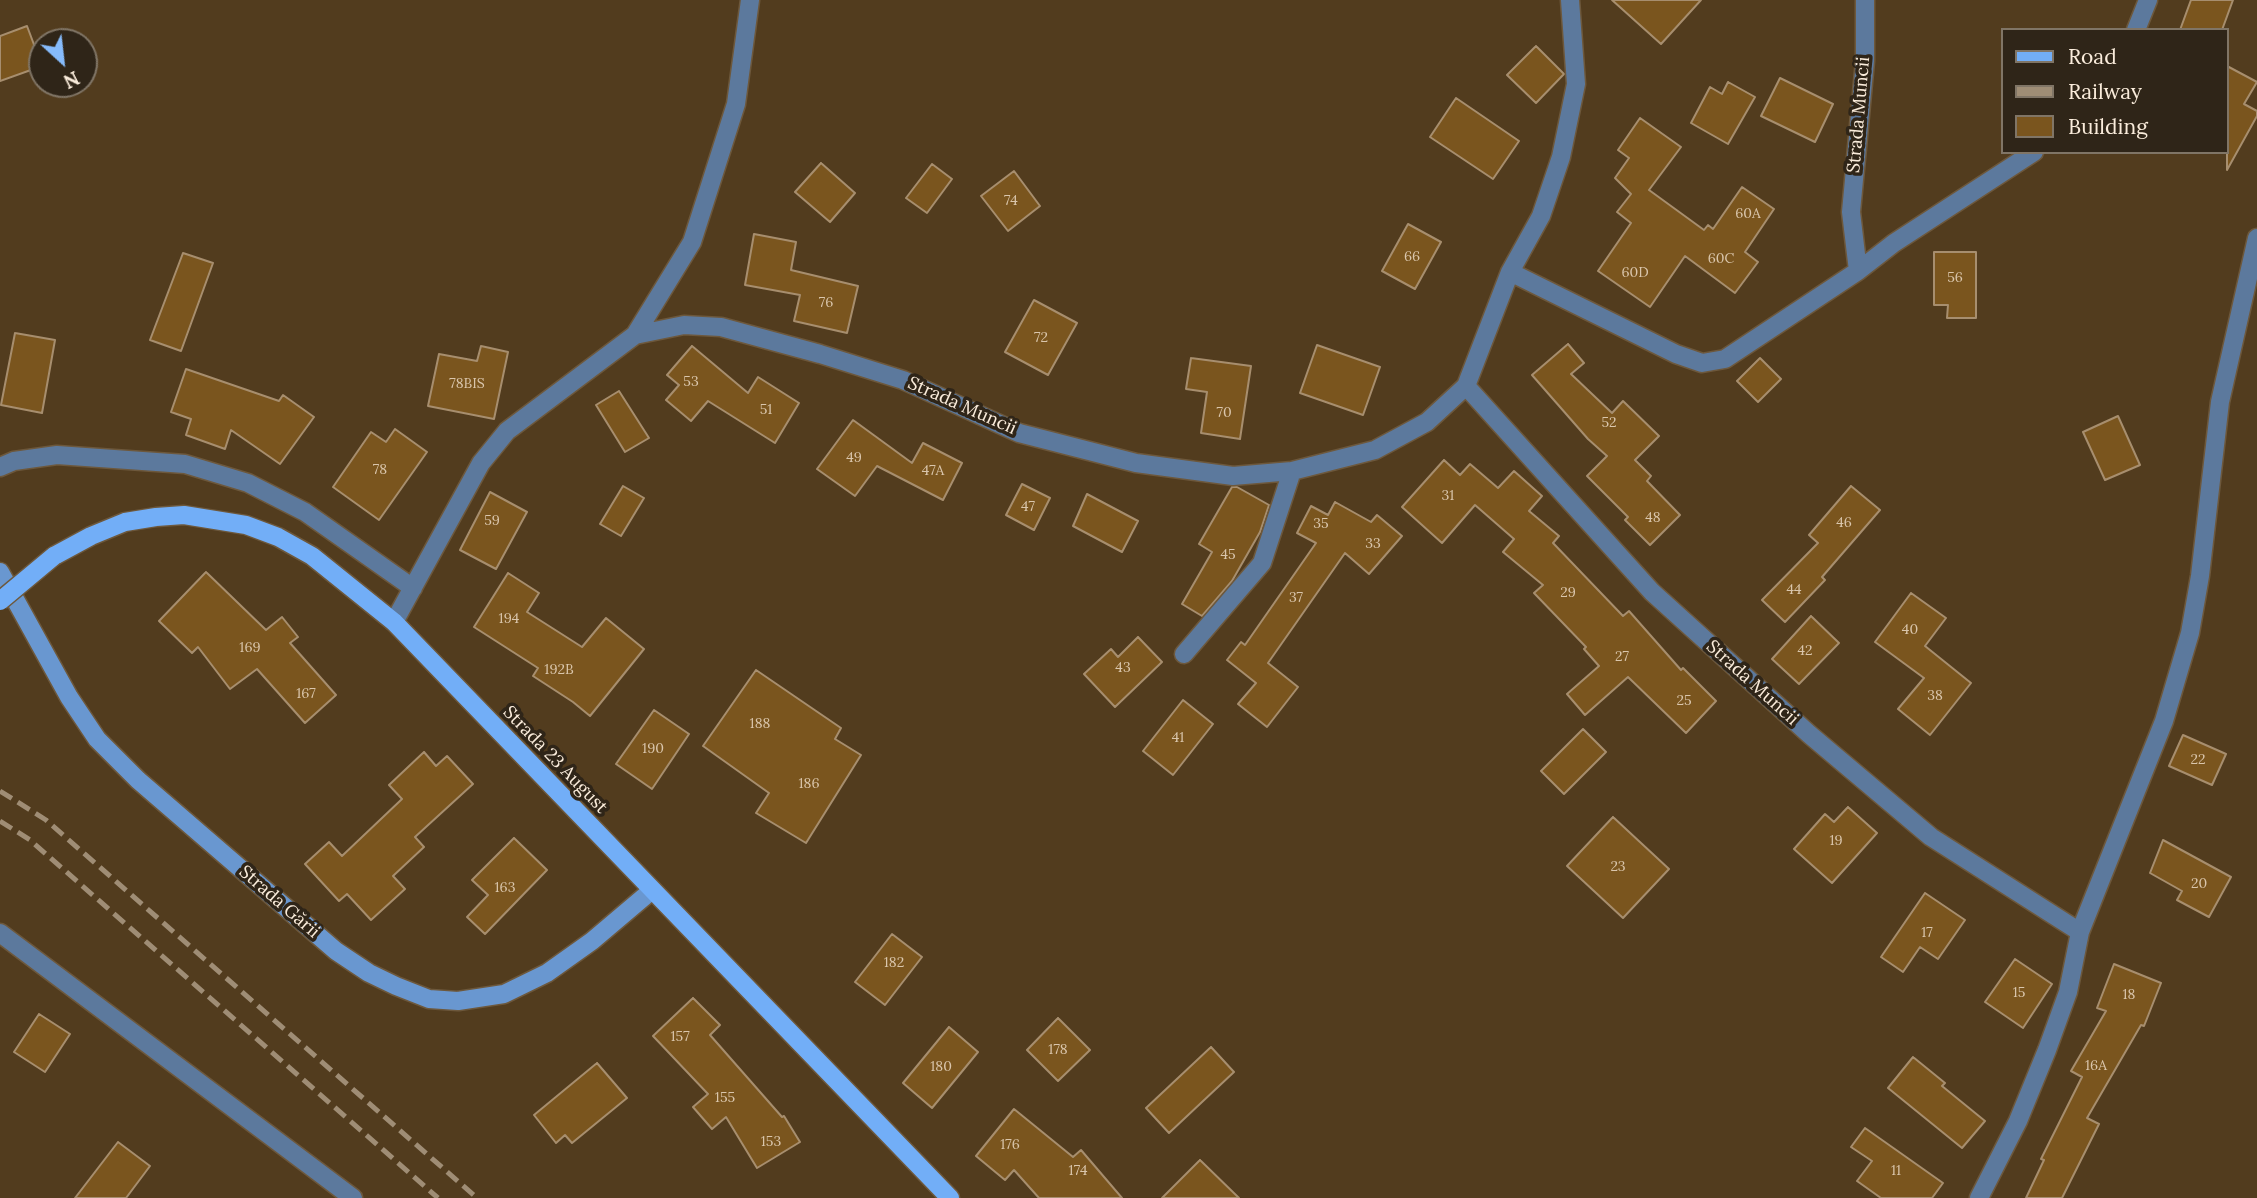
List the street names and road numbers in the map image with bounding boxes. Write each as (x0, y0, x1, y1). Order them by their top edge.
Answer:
street label: Strada Muncii (1843, 56, 1875, 174)
street label: Strada Muncii (904, 372, 1020, 440)
street label: Strada Muncii (1701, 636, 1803, 730)
street label: Strada 23 August (498, 702, 612, 818)
street label: Strada Gării (234, 861, 324, 943)

